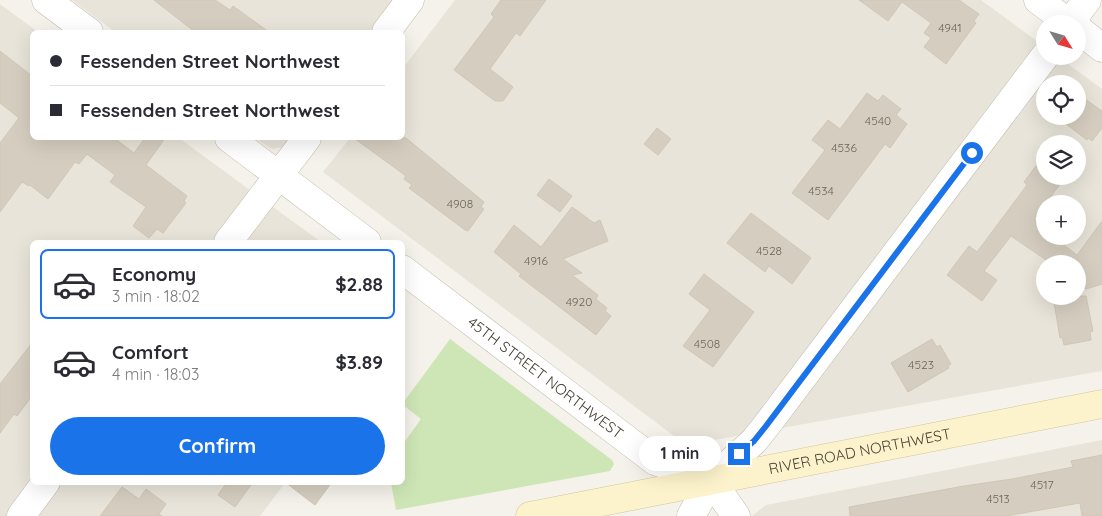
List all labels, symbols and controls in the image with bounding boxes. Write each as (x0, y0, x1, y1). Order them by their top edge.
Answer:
north arrow (1036, 15, 1086, 65)
map controls (1036, 15, 1086, 305)
house number: 4941 (938, 20, 962, 35)
text: Fessenden Street Northwest (80, 49, 340, 73)
button: locate (1036, 75, 1086, 125)
text: Fessenden Street Northwest (80, 98, 340, 122)
house number: 4540 (865, 113, 891, 128)
button: layers (1036, 135, 1086, 185)
house number: 4536 (831, 140, 857, 155)
route start (961, 142, 983, 164)
house number: 4534 (808, 183, 834, 198)
button: + (1036, 195, 1086, 245)
house number: 4908 (447, 196, 473, 211)
house number: 4528 (756, 243, 782, 258)
house number: 4916 (524, 253, 548, 268)
button: − (1036, 255, 1086, 305)
icon: car (52, 262, 97, 307)
text: Economy (112, 262, 196, 286)
text: $2.88 (335, 272, 383, 296)
text: 3 min · 18:02 (112, 286, 200, 306)
house number: 4920 (566, 294, 592, 309)
street label: 45TH STREET NORTHWEST (464, 312, 627, 443)
house number: 4508 (694, 336, 720, 351)
icon: car (52, 340, 97, 385)
text: Comfort (112, 340, 189, 364)
text: $3.89 (336, 350, 383, 374)
house number: 4523 (908, 357, 934, 372)
text: 4 min · 18:03 (112, 364, 199, 384)
button: Confirm (50, 417, 385, 475)
street label: RIVER ROAD NORTHWEST (767, 424, 952, 478)
callout: 1 min (639, 436, 722, 472)
text: 1 min (661, 443, 699, 463)
route end (728, 443, 750, 465)
house number: 4517 (1030, 477, 1054, 492)
house number: 4513 (986, 491, 1010, 506)

